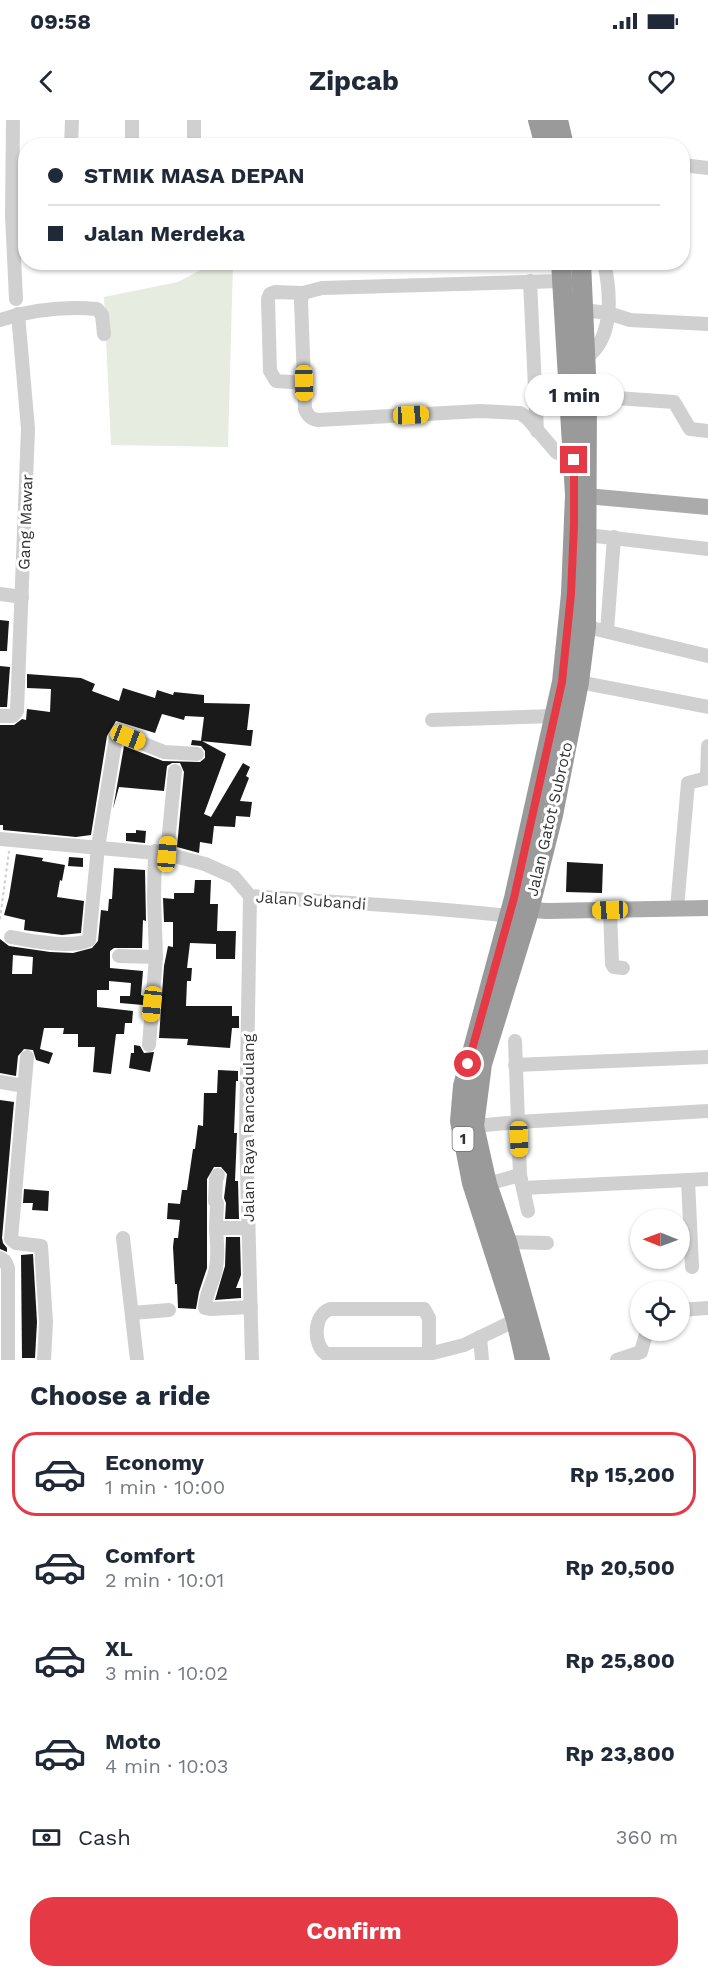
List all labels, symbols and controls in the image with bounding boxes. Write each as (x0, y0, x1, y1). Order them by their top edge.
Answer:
text: 09:58 (30, 9, 91, 34)
icon: back (30, 65, 63, 98)
text: Zipcab (309, 65, 399, 97)
icon: heart (645, 65, 678, 98)
text: STMIK MASA DEPAN (84, 163, 304, 188)
text: Jalan Merdeka (84, 221, 245, 246)
car (295, 365, 313, 401)
callout: 1 min (524, 373, 624, 415)
text: 1 min (549, 383, 600, 407)
car (393, 405, 429, 425)
route end (560, 446, 587, 473)
street label: Gang Mawar (14, 473, 37, 570)
car (108, 722, 148, 752)
street label: Jalan Gatot Subroto (522, 740, 577, 898)
car (156, 835, 178, 873)
street label: Jalan Subandi (255, 887, 367, 914)
car (592, 900, 628, 920)
car (141, 985, 163, 1023)
street label: Jalan Raya Rancadulang (239, 1033, 258, 1222)
route start (454, 1050, 481, 1077)
car (509, 1121, 529, 1157)
road number: 1 (452, 1127, 474, 1151)
north arrow (630, 1209, 690, 1269)
map controls (630, 1209, 690, 1341)
button: locate (630, 1281, 690, 1341)
text: Choose a ride (30, 1380, 210, 1412)
icon: car (33, 1447, 87, 1501)
text: Economy (105, 1450, 204, 1475)
text: Rp 15,200 (570, 1462, 675, 1487)
text: 1 min · 10:00 (105, 1475, 225, 1499)
icon: car (33, 1540, 87, 1594)
text: Comfort (105, 1543, 195, 1568)
text: Rp 20,500 (565, 1555, 675, 1580)
text: 2 min · 10:01 (105, 1568, 224, 1592)
icon: car (33, 1633, 87, 1687)
text: XL (105, 1636, 133, 1661)
text: Rp 25,800 (565, 1648, 675, 1673)
text: 3 min · 10:02 (105, 1661, 228, 1685)
icon: car (33, 1726, 87, 1780)
text: Moto (105, 1729, 161, 1754)
text: Rp 23,800 (565, 1741, 675, 1766)
text: 4 min · 10:03 (105, 1754, 228, 1778)
icon: cash (30, 1821, 63, 1854)
text: Cash (78, 1825, 131, 1850)
text: 360 m (616, 1825, 678, 1849)
button: Confirm (30, 1897, 678, 1966)

